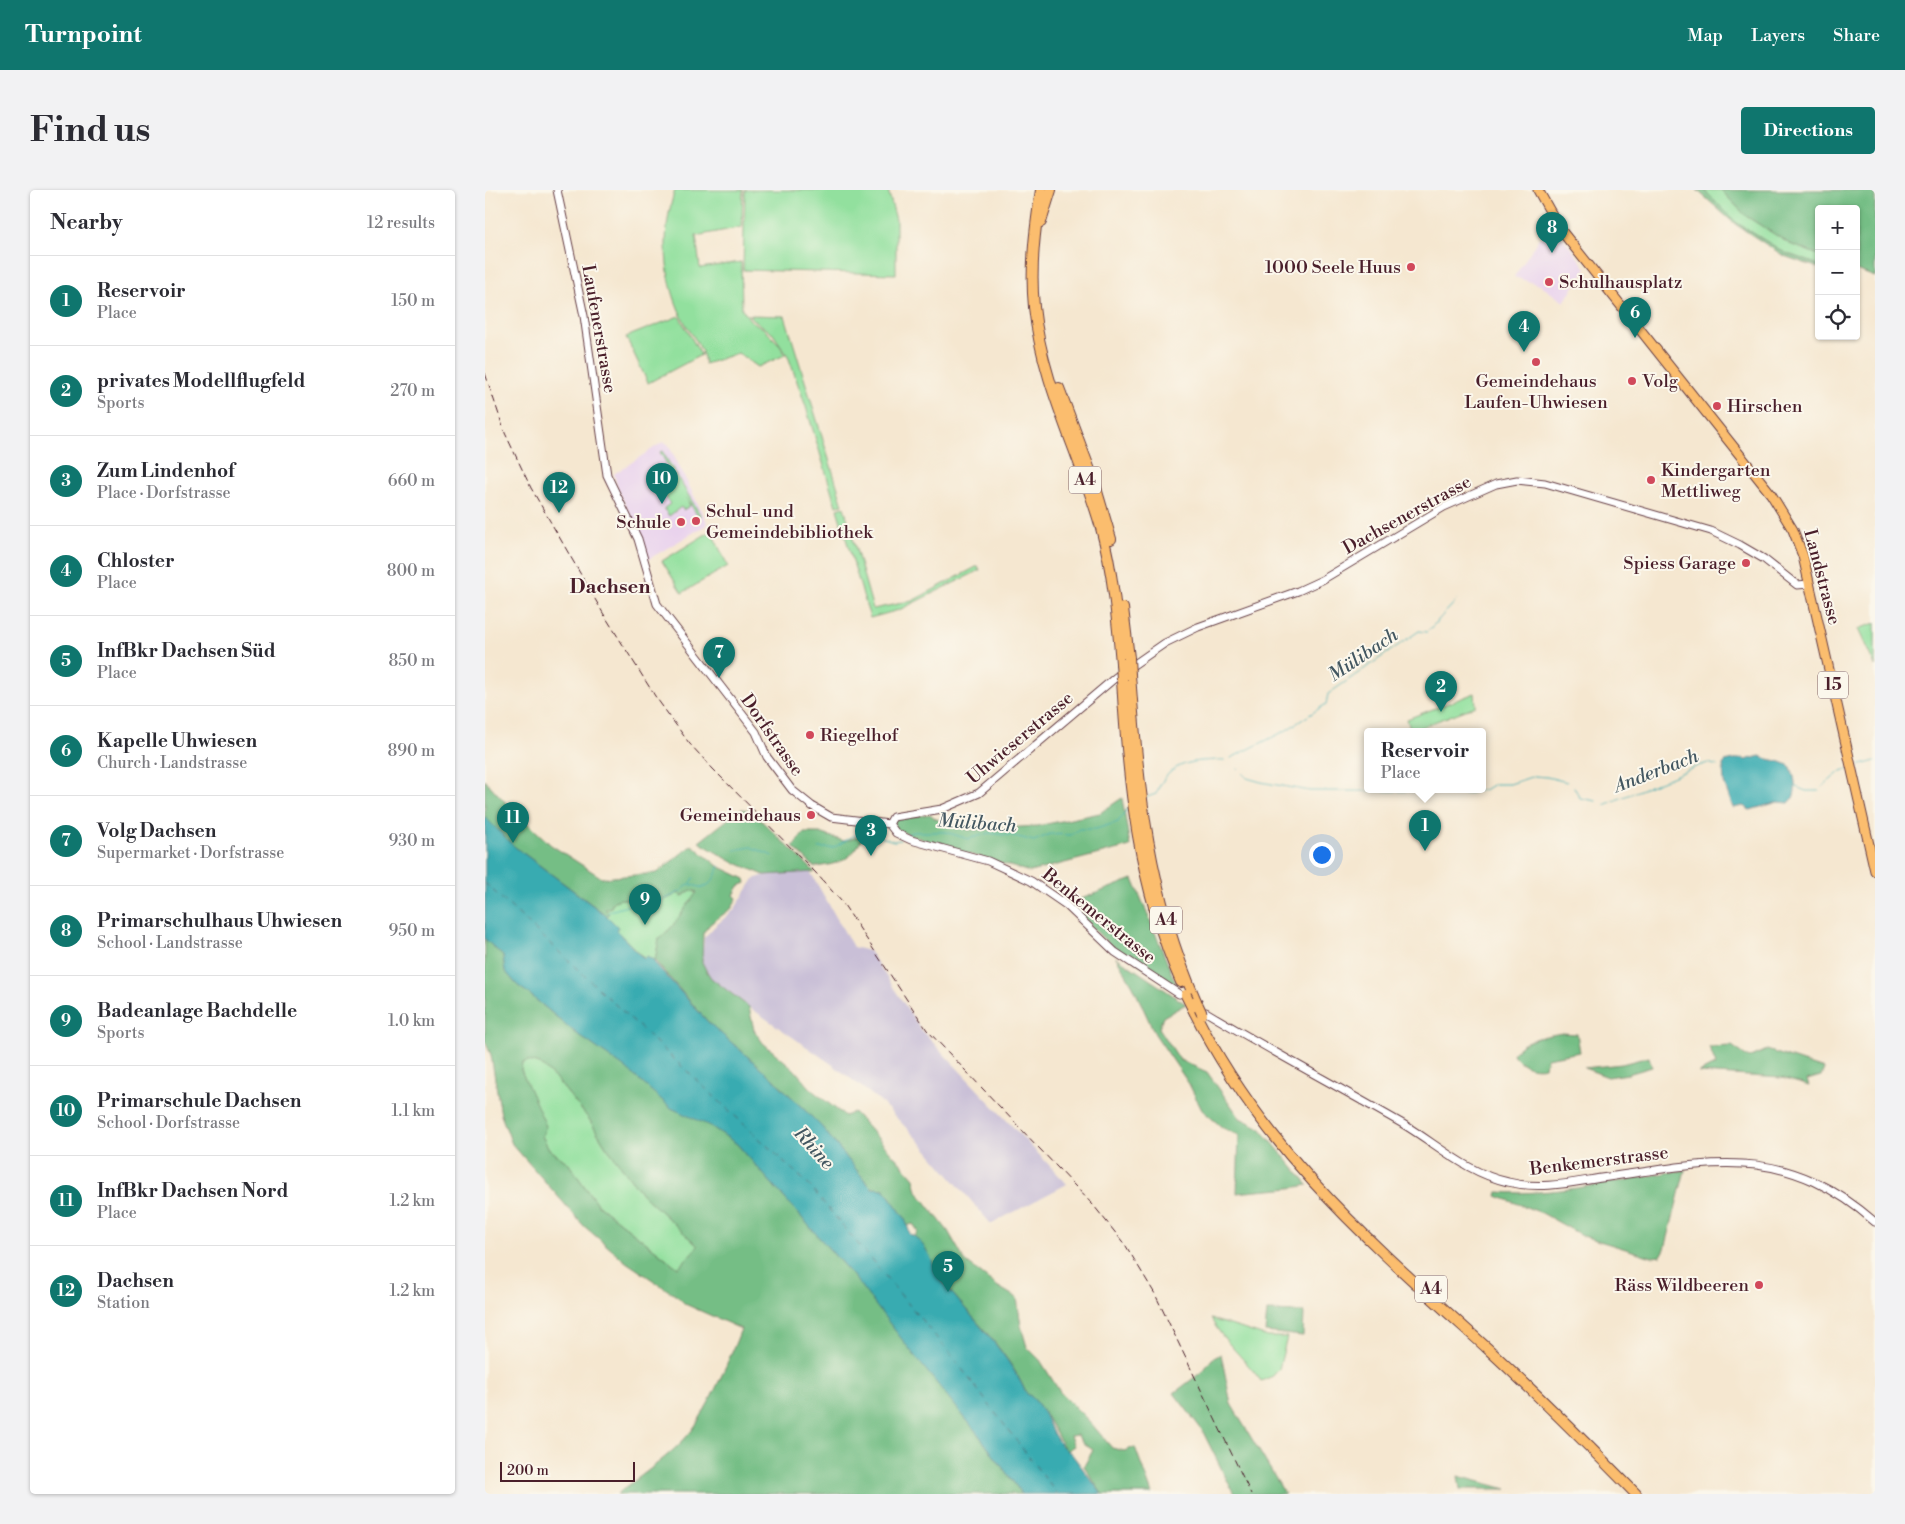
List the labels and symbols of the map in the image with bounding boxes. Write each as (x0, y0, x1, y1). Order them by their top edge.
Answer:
pin: 8 (1536, 212, 1568, 253)
place label: 1000 Seele Huus (1265, 256, 1401, 279)
marker: 1000 Seele Huus (1405, 261, 1417, 273)
street label: Laufenerstrasse (576, 263, 622, 395)
place label: Schulhausplatz (1559, 271, 1682, 294)
marker: Schulhausplatz (1543, 276, 1555, 288)
pin: 6 (1619, 297, 1651, 338)
pin: 4 (1508, 311, 1540, 352)
marker: Gemeindehaus Laufen-Uhwiesen (1530, 356, 1542, 368)
place label: Gemeindehaus Laufen-Uhwiesen (1464, 370, 1608, 414)
place label: Volg (1641, 370, 1679, 393)
marker: Volg (1626, 375, 1638, 387)
place label: Hirschen (1727, 395, 1803, 418)
marker: Hirschen (1711, 400, 1723, 412)
place label: Kindergarten Mettliweg (1661, 459, 1771, 503)
pin: 10 (646, 463, 678, 504)
road number: A4 (1069, 466, 1101, 494)
street label: Dachsenerstrasse (1339, 470, 1475, 560)
pin: 12 (543, 472, 575, 513)
marker: Kindergarten Mettliweg (1645, 474, 1657, 486)
place label: Schul- und Gemeindebibliothek (706, 500, 874, 544)
place label: Schule (616, 511, 671, 534)
marker: Schul- und Gemeindebibliothek (690, 515, 702, 527)
marker: Schule (675, 516, 687, 528)
street label: Landstrasse (1798, 527, 1846, 627)
place label: Spiess Garage (1623, 552, 1736, 575)
marker: Spiess Garage (1740, 557, 1752, 569)
district label: Dachsen (570, 575, 651, 600)
water label: Mülibach (1323, 623, 1403, 687)
pin: 7 (703, 637, 735, 678)
pin: 2 (1425, 671, 1457, 712)
road number: 15 (1818, 672, 1848, 698)
street label: Uhwieserstrasse (962, 687, 1078, 789)
street label: Dorfstrasse (735, 689, 809, 781)
place label: Riegelhof (820, 724, 900, 747)
marker: Riegelhof (804, 729, 816, 741)
water label: Anderbach (1609, 744, 1702, 799)
pin: 11 (497, 802, 529, 843)
place label: Gemeindehaus (680, 804, 801, 827)
water label: Mülibach (937, 808, 1018, 838)
marker: Gemeindehaus (805, 809, 817, 821)
pin: 1 (1409, 810, 1441, 851)
pin: 3 (855, 815, 887, 856)
your location (1309, 842, 1335, 868)
street label: Benkemerstrasse (1037, 863, 1160, 969)
pin: 9 (629, 884, 661, 925)
road number: A4 (1150, 906, 1182, 934)
water label: Rhine (788, 1121, 840, 1174)
street label: Benkemerstrasse (1527, 1141, 1670, 1181)
pin: 5 (932, 1251, 964, 1292)
place label: Räss Wildbeeren (1614, 1274, 1749, 1297)
road number: A4 (1415, 1276, 1447, 1302)
marker: Räss Wildbeeren (1753, 1279, 1765, 1291)
scale bar (500, 1459, 635, 1482)

